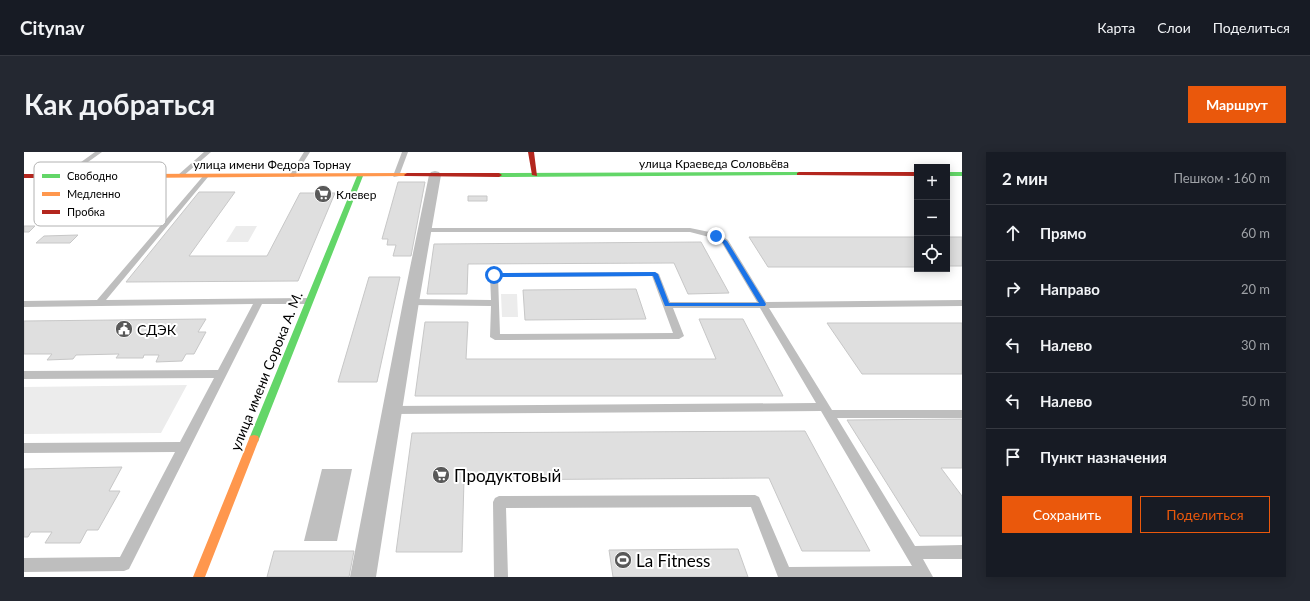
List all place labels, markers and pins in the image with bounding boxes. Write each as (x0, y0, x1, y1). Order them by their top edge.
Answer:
supermarket icon: Клевер (313, 184, 333, 204)
place label: Клевер (336, 187, 377, 202)
public building icon: СДЭК (114, 319, 134, 339)
place label: СДЭК (137, 321, 177, 338)
supermarket icon: Продуктовый (431, 465, 451, 485)
place label: Продуктовый (454, 465, 561, 486)
sports icon: La Fitness (613, 550, 633, 570)
place label: La Fitness (636, 550, 710, 571)

